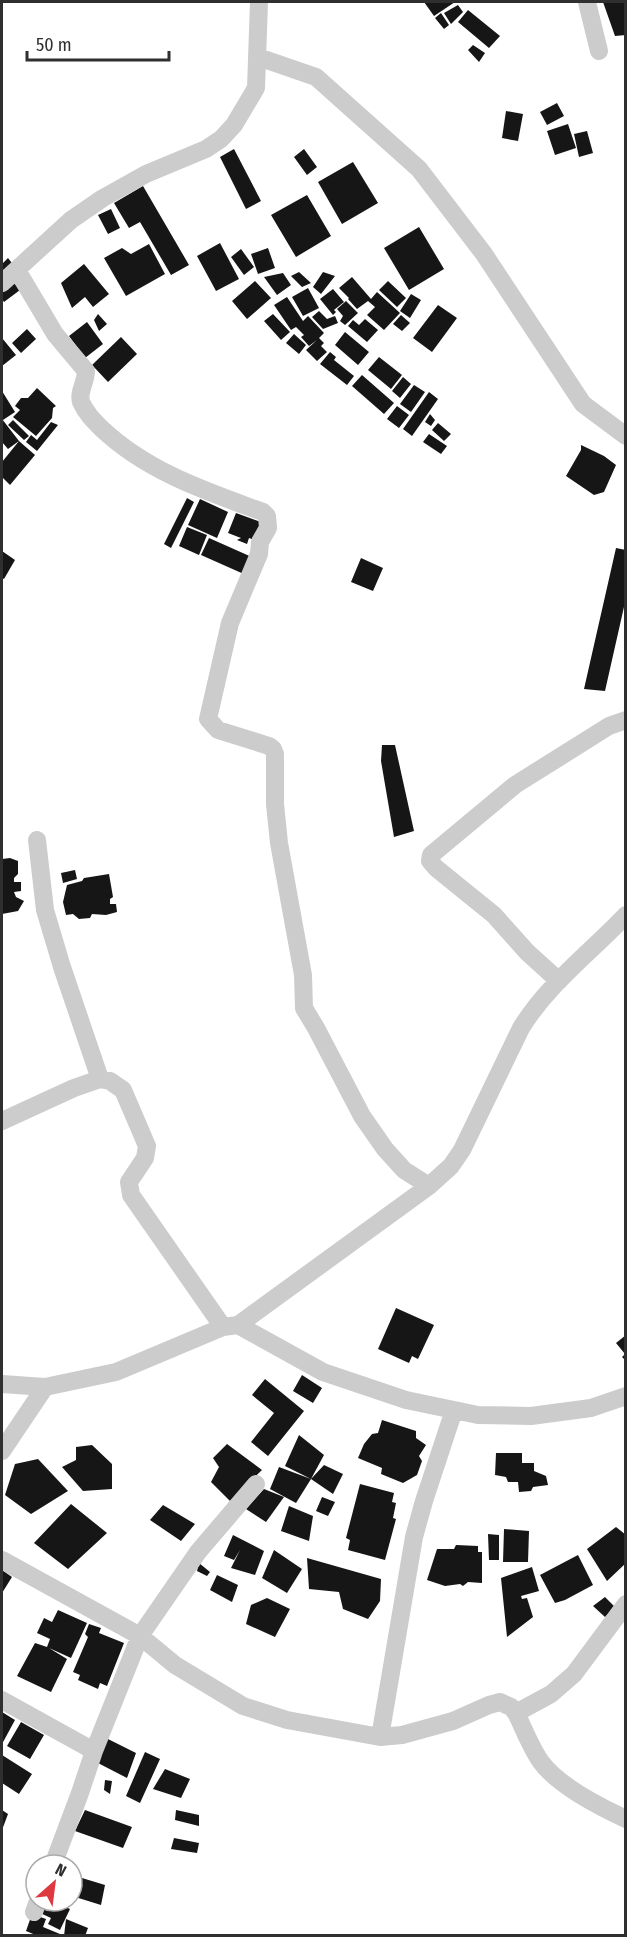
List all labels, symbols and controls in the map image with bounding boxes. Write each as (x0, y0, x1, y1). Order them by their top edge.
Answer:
scale bar (27, 24, 170, 62)
text: 50 m (36, 34, 72, 56)
north arrow (24, 1853, 84, 1913)
text: N (52, 1860, 70, 1881)

